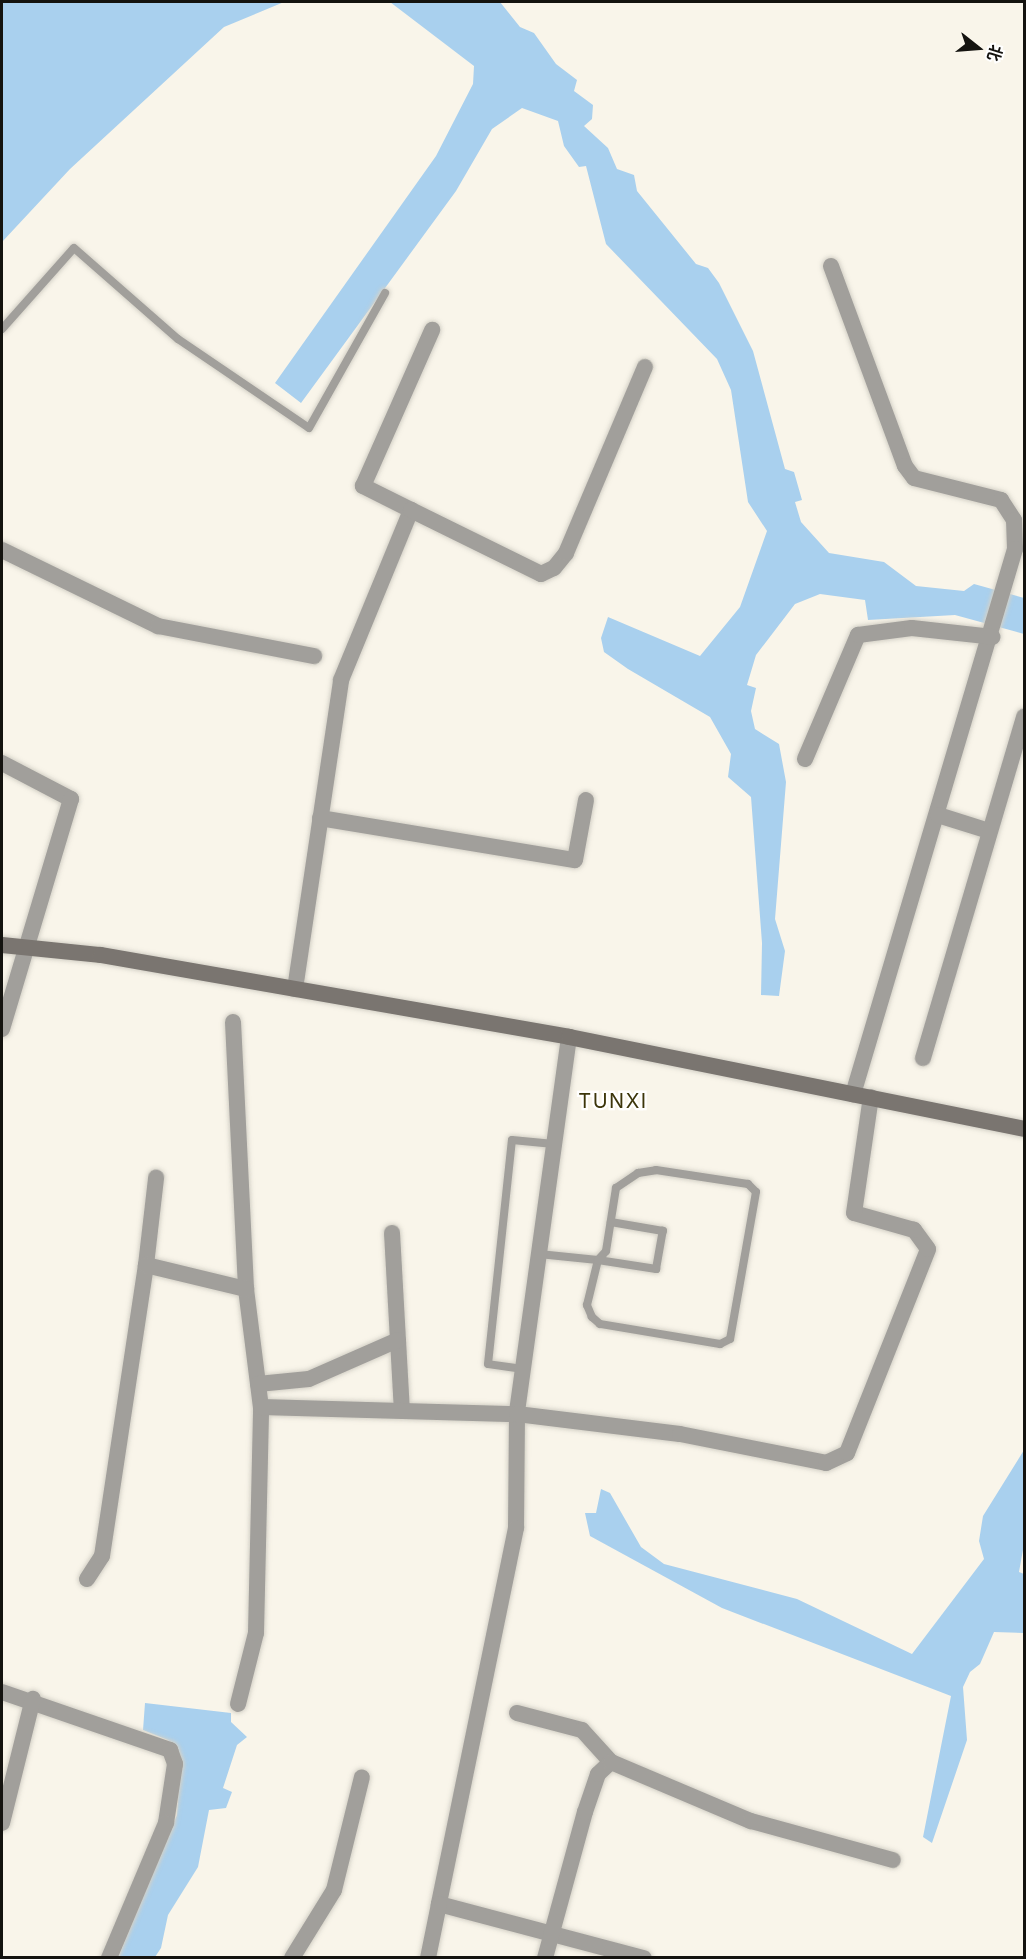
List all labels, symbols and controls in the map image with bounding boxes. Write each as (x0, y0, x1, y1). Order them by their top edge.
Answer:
north arrow (948, 18, 1008, 78)
text: 北 (983, 43, 1007, 64)
district label: TUNXI (578, 1089, 648, 1113)

